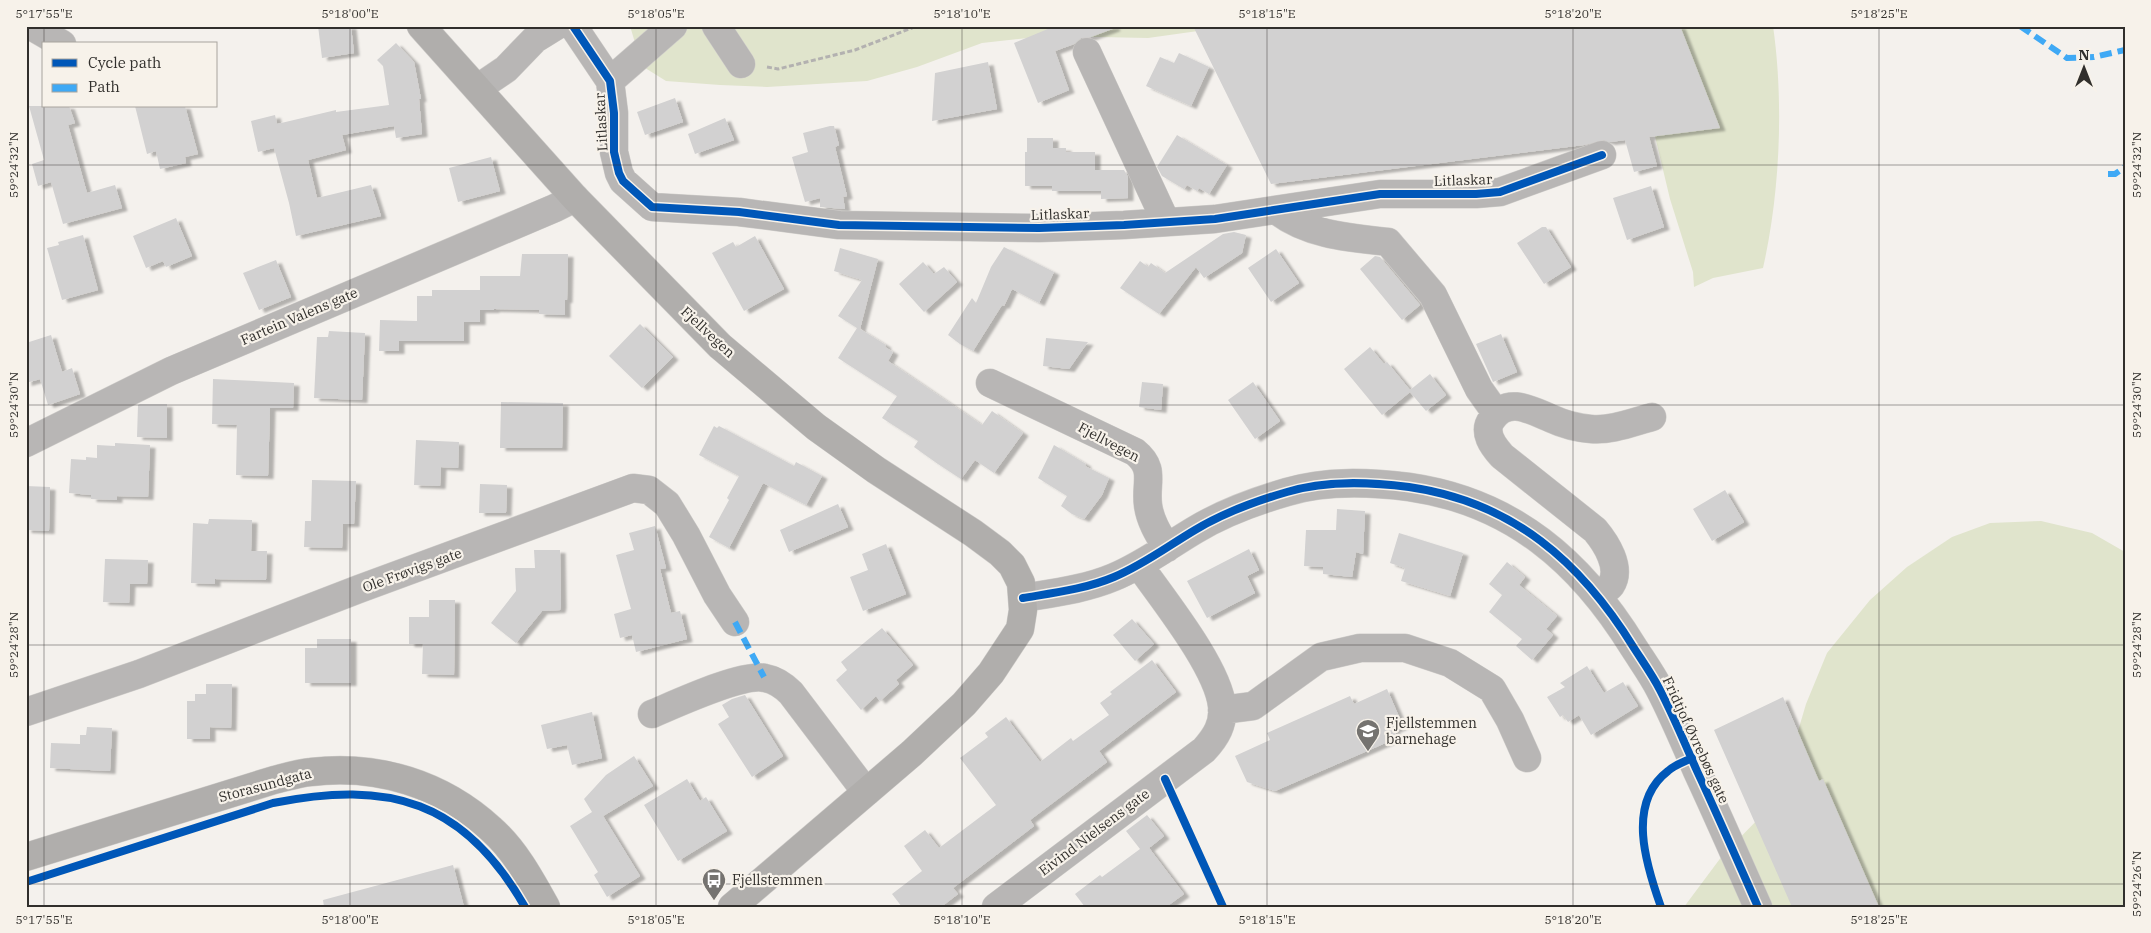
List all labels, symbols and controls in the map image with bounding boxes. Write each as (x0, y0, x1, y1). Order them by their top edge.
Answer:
text: 5°17'55"E (15, 6, 73, 21)
text: 5°18'00"E (321, 6, 379, 21)
text: 5°18'05"E (627, 6, 685, 21)
text: 5°18'10"E (933, 6, 991, 21)
text: 5°18'15"E (1238, 6, 1296, 21)
text: 5°18'20"E (1544, 6, 1602, 21)
text: 5°18'25"E (1850, 6, 1908, 21)
legend (42, 42, 218, 108)
north arrow (2058, 42, 2108, 92)
text: N (2078, 46, 2090, 64)
text: Cycle path (88, 53, 161, 72)
text: Path (88, 77, 120, 96)
street label: Litlaskar (590, 92, 612, 152)
text: 59°24'32"N (6, 132, 21, 198)
text: 59°24'32"N (2129, 132, 2144, 198)
street label: Litlaskar (1434, 170, 1493, 190)
street label: Litlaskar (1031, 204, 1090, 224)
street label: Fartein Valens gate (238, 283, 360, 349)
street label: Fjellvegen (677, 302, 739, 362)
text: 59°24'30"N (6, 372, 21, 438)
text: 59°24'30"N (2129, 372, 2144, 438)
street label: Fjellvegen (1075, 418, 1143, 466)
street label: Ole Frøvigs gate (360, 544, 464, 596)
text: 59°24'28"N (6, 612, 21, 678)
text: 59°24'28"N (2129, 612, 2144, 678)
street label: Fridtjof Øvrebøs gate (1659, 674, 1733, 806)
place label: Fjellstemmen barnehage (1386, 714, 1477, 748)
school or university icon: Fjellstemmen barnehage (1355, 718, 1381, 752)
street label: Storasundgata (217, 764, 314, 806)
street label: Eivind Nielsens gate (1035, 785, 1153, 879)
text: 59°24'26"N (2129, 851, 2144, 917)
bus stop icon: Fjellstemmen (701, 867, 727, 901)
place label: Fjellstemmen (732, 871, 823, 889)
text: 5°17'55"E (15, 912, 73, 927)
text: 5°18'00"E (321, 912, 379, 927)
text: 5°18'05"E (627, 912, 685, 927)
text: 5°18'10"E (933, 912, 991, 927)
text: 5°18'15"E (1238, 912, 1296, 927)
text: 5°18'20"E (1544, 912, 1602, 927)
text: 5°18'25"E (1850, 912, 1908, 927)

